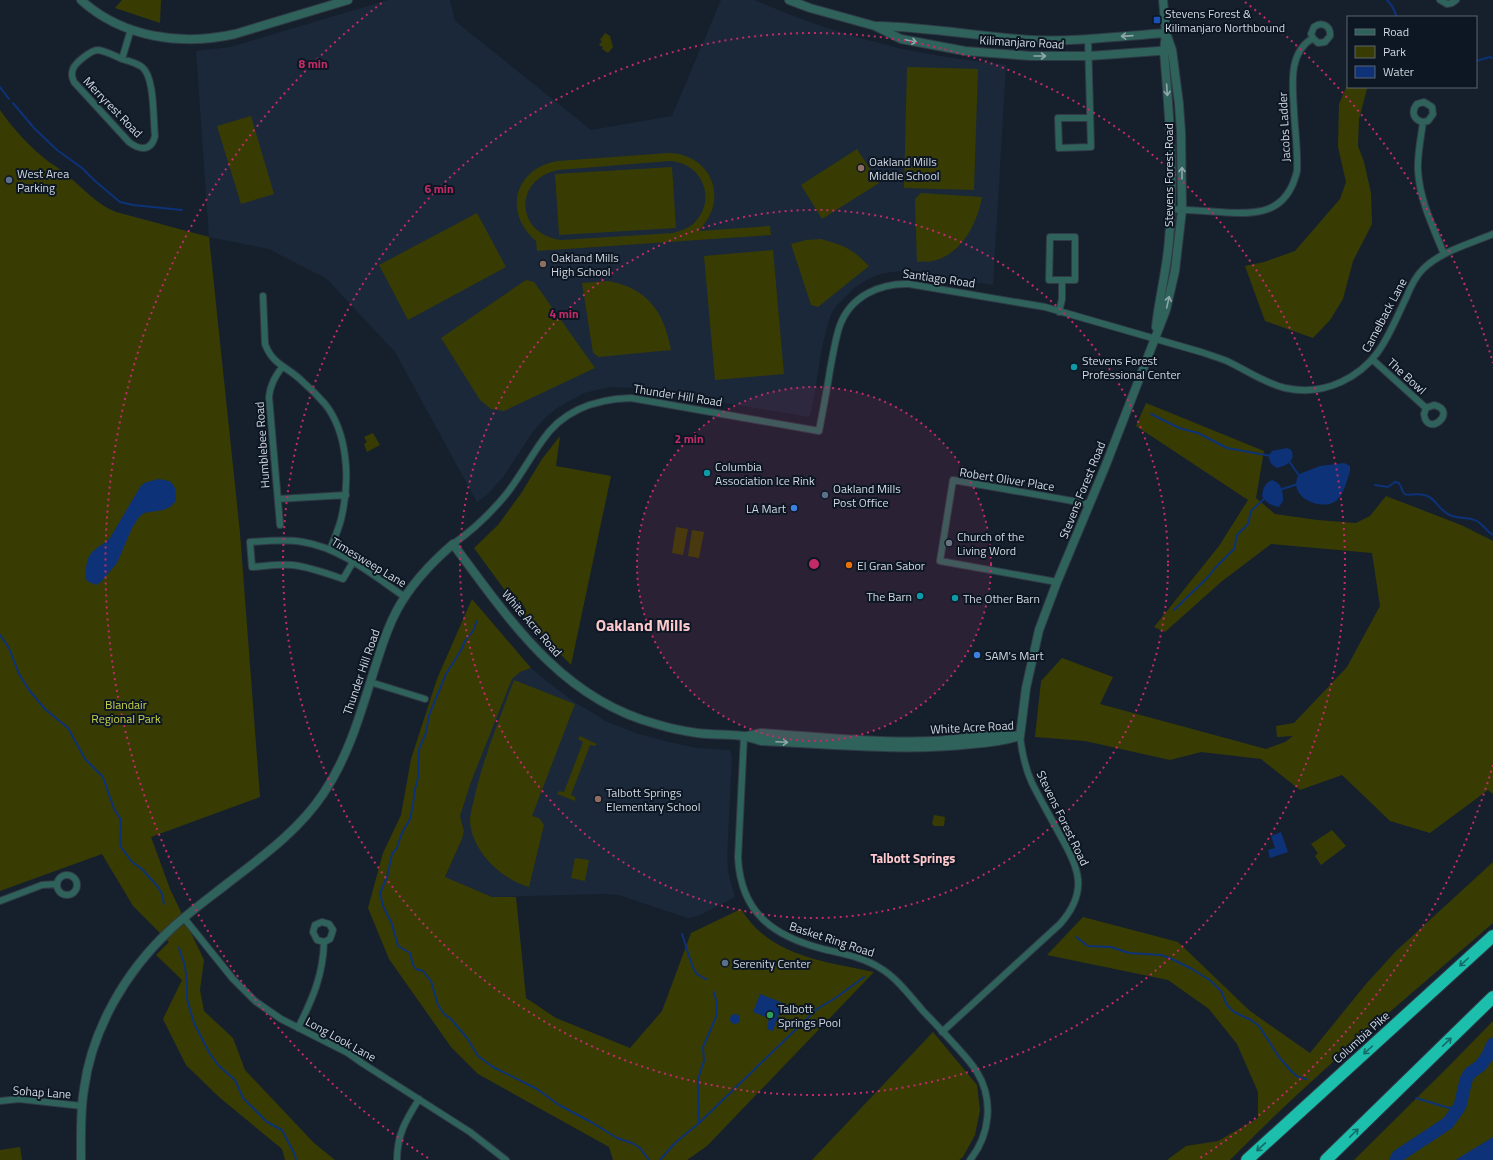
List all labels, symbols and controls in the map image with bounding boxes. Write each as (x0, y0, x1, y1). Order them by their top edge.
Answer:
place label: Stevens Forest & Kilimanjaro Northbound (1165, 4, 1285, 37)
marker: Stevens Forest & Kilimanjaro Northbound (1152, 15, 1162, 25)
legend (1347, 16, 1477, 88)
text: Road (1383, 22, 1409, 41)
street label: Kilimanjaro Road (979, 30, 1065, 54)
one-way arrow (1121, 32, 1134, 39)
one-way arrow (904, 37, 917, 45)
text: Park (1383, 42, 1406, 61)
one-way arrow (1033, 52, 1046, 60)
text: 8 min (298, 54, 328, 73)
text: Water (1383, 62, 1414, 81)
street label: Merryrest Road (79, 72, 147, 142)
one-way arrow (1164, 83, 1171, 96)
street label: Jacobs Ladder (1273, 91, 1295, 163)
street label: Stevens Forest Road (1159, 123, 1178, 227)
place label: Oakland Mills Middle School (869, 152, 940, 185)
marker: Oakland Mills Middle School (856, 163, 866, 173)
place label: West Area Parking (17, 164, 69, 197)
one-way arrow (1178, 167, 1186, 180)
marker: West Area Parking (4, 175, 14, 185)
text: 6 min (424, 179, 454, 198)
place label: Oakland Mills High School (551, 248, 619, 281)
marker: Oakland Mills High School (538, 259, 548, 269)
street label: Santiago Road (902, 264, 976, 292)
street label: Camelback Lane (1356, 275, 1412, 355)
one-way arrow (1164, 296, 1172, 309)
text: 4 min (549, 304, 579, 323)
place label: Stevens Forest Professional Center (1082, 351, 1181, 384)
street label: The Bowl (1383, 353, 1431, 399)
marker: Stevens Forest Professional Center (1069, 362, 1079, 372)
street label: Thunder Hill Road (632, 379, 724, 411)
street label: Humblebee Road (249, 401, 275, 489)
text: 2 min (674, 429, 704, 448)
street label: Stevens Forest Road (1054, 438, 1110, 542)
place label: Columbia Association Ice Rink (715, 457, 815, 490)
street label: Robert Oliver Place (958, 462, 1056, 496)
marker: Columbia Association Ice Rink (702, 468, 712, 478)
place label: Oakland Mills Post Office (833, 479, 901, 512)
marker: Oakland Mills Post Office (820, 490, 830, 500)
place label: LA Mart (746, 499, 787, 518)
marker: LA Mart (789, 503, 799, 513)
place label: Church of the Living Word (957, 527, 1024, 560)
street label: Timesweep Lane (328, 532, 410, 592)
marker: Church of the Living Word (944, 538, 954, 548)
place label: El Gran Sabor (857, 556, 925, 575)
centre of rings (807, 557, 821, 571)
marker: El Gran Sabor (844, 560, 854, 570)
street label: White Acre Road (497, 585, 567, 661)
place label: The Barn (867, 587, 912, 606)
place label: The Other Barn (963, 589, 1040, 608)
marker: The Barn (915, 591, 925, 601)
marker: The Other Barn (950, 593, 960, 603)
district label: Oakland Mills (596, 613, 690, 637)
street label: Thunder Hill Road (337, 627, 385, 717)
place label: SAM's Mart (985, 646, 1045, 665)
marker: SAM's Mart (972, 650, 982, 660)
park label: Blandair Regional Park (91, 695, 161, 728)
street label: White Acre Road (930, 715, 1014, 739)
one-way arrow (775, 738, 788, 745)
street label: Stevens Forest Road (1032, 767, 1094, 869)
place label: Talbott Springs Elementary School (606, 783, 700, 816)
marker: Talbott Springs Elementary School (593, 794, 603, 804)
district label: Talbott Springs (871, 848, 955, 868)
street label: Basket Ring Road (787, 916, 877, 962)
place label: Serenity Center (733, 954, 811, 973)
marker: Serenity Center (720, 958, 730, 968)
one-way arrow (1459, 958, 1469, 967)
place label: Talbott Springs Pool (778, 999, 841, 1032)
street label: Columbia Pike (1328, 1006, 1394, 1068)
marker: Talbott Springs Pool (765, 1010, 775, 1020)
street label: Long Look Lane (302, 1012, 380, 1066)
one-way arrow (1442, 1037, 1452, 1047)
one-way arrow (1363, 1045, 1373, 1054)
street label: Sohap Lane (12, 1080, 72, 1104)
one-way arrow (1349, 1128, 1359, 1138)
one-way arrow (1257, 1142, 1267, 1151)

